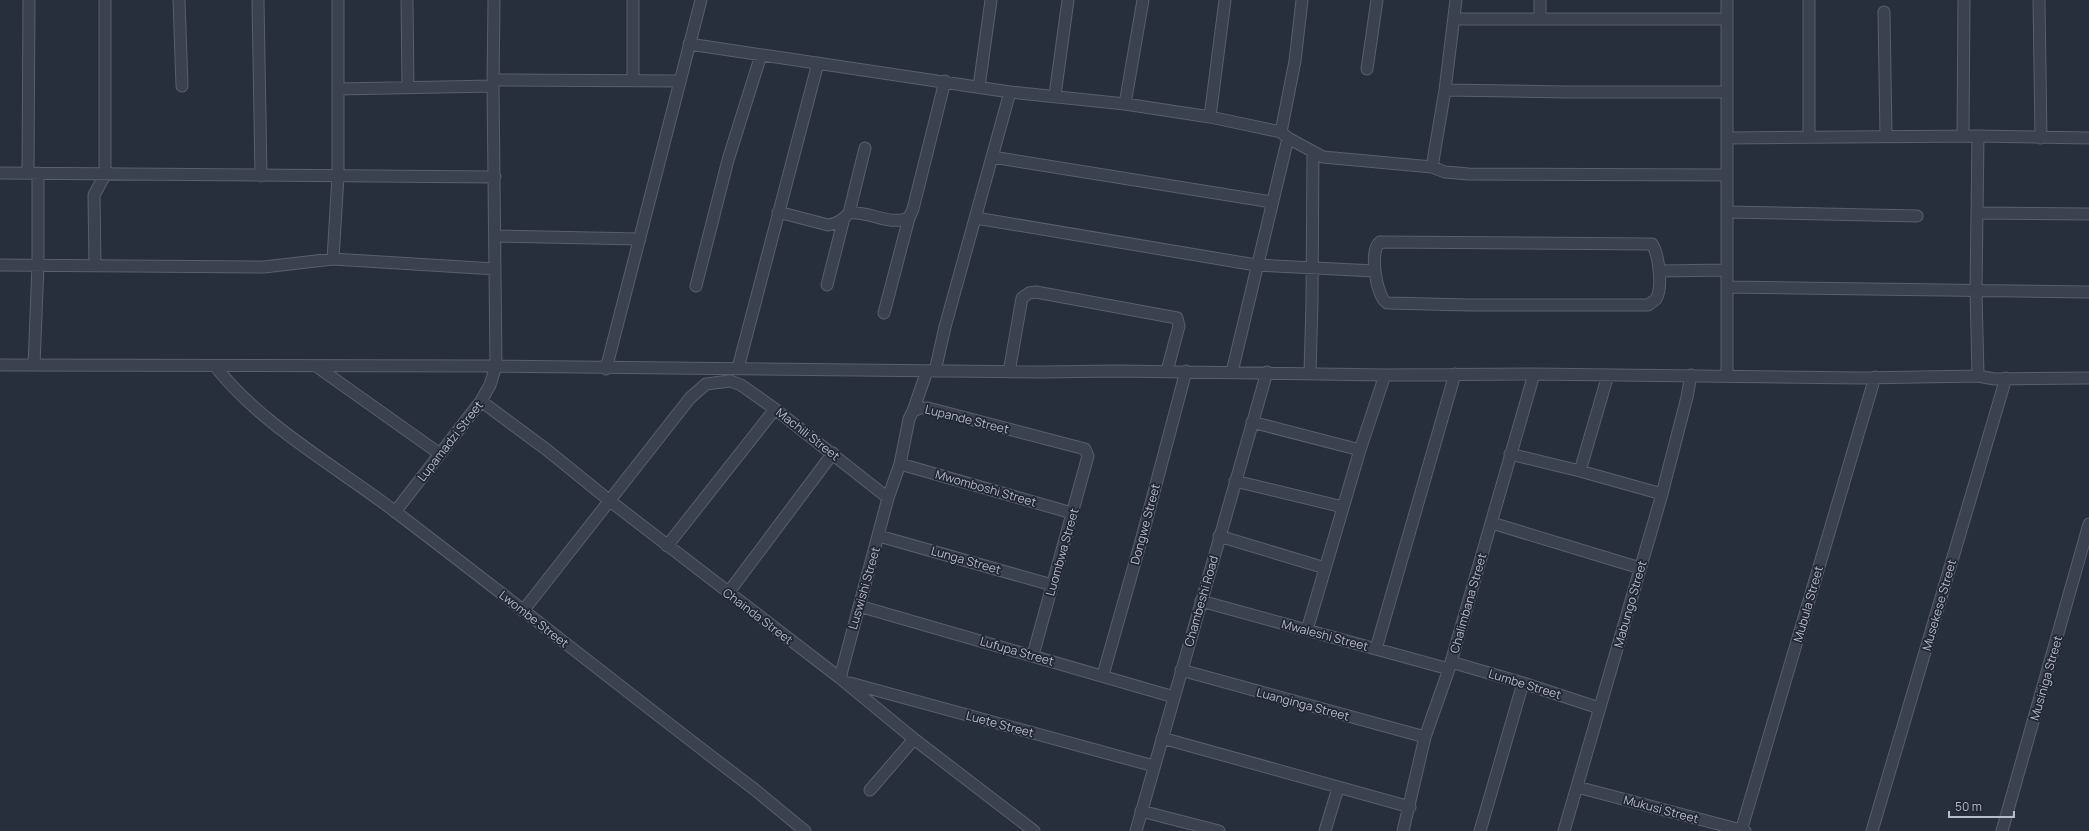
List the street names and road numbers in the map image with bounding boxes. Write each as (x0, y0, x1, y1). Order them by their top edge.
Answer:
street label: Lupamadzi Street (413, 397, 487, 485)
street label: Lupande Street (923, 400, 1011, 438)
street label: Machili Street (773, 404, 844, 464)
street label: Mwomboshi Street (933, 465, 1039, 511)
street label: Dongwe Street (1126, 482, 1164, 566)
street label: Luombwa Street (1041, 506, 1083, 598)
street label: Lunga Street (929, 542, 1003, 578)
street label: Luswishi Street (844, 545, 884, 631)
street label: Chalimbana Street (1446, 551, 1490, 655)
street label: Chambeshi Road (1180, 554, 1222, 648)
street label: Musekese Street (1918, 557, 1960, 653)
street label: Mabungo Street (1609, 558, 1651, 650)
street label: Mubula Street (1789, 564, 1827, 644)
street label: Chainda Street (719, 584, 797, 648)
street label: Lwombe Street (496, 587, 572, 652)
street label: Mwaleshi Street (1280, 615, 1371, 655)
street label: Lufupa Street (978, 632, 1056, 670)
street label: Musiniga Street (2026, 633, 2066, 722)
street label: Lumbe Street (1487, 665, 1564, 703)
street label: Luanginga Street (1255, 683, 1352, 725)
street label: Luete Street (964, 707, 1036, 741)
street label: Mukusi Street (1622, 791, 1701, 827)

